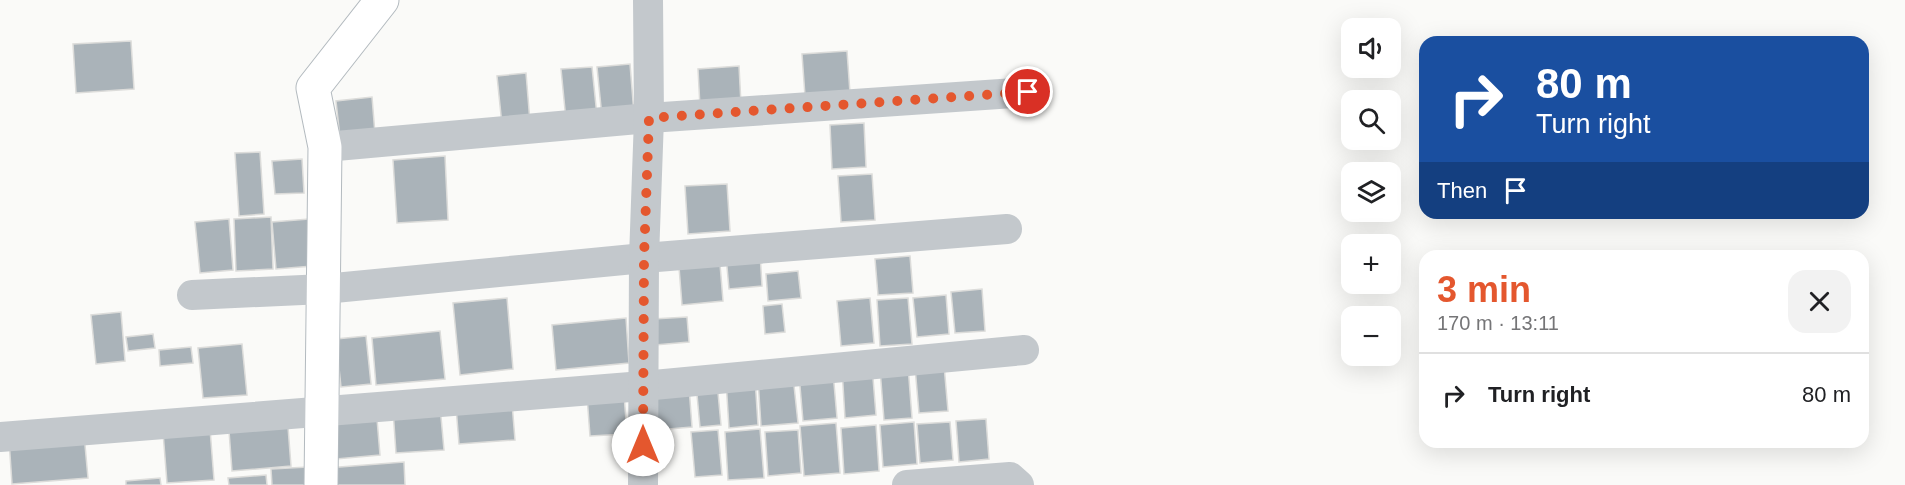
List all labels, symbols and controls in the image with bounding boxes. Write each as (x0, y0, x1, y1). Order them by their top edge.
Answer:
map controls (1341, 18, 1401, 366)
button: sound (1341, 18, 1401, 78)
icon: right (1437, 60, 1515, 138)
text: 80 m (1536, 60, 1632, 107)
pin (1002, 66, 1053, 117)
icon: arrive (1011, 75, 1044, 108)
button: search (1341, 90, 1401, 150)
text: Turn right (1536, 109, 1651, 139)
button: layers (1341, 162, 1401, 222)
icon: arrive (1499, 174, 1532, 207)
text: Then (1437, 178, 1487, 203)
button: + (1341, 234, 1401, 294)
text: 3 min (1437, 269, 1531, 310)
button: close (1788, 270, 1851, 333)
button: − (1341, 306, 1401, 366)
text: 170 m · 13:11 (1437, 312, 1559, 334)
icon: right (1437, 379, 1470, 412)
text: Turn right (1488, 382, 1590, 407)
text: 80 m (1802, 382, 1851, 407)
position arrow (611, 413, 675, 477)

